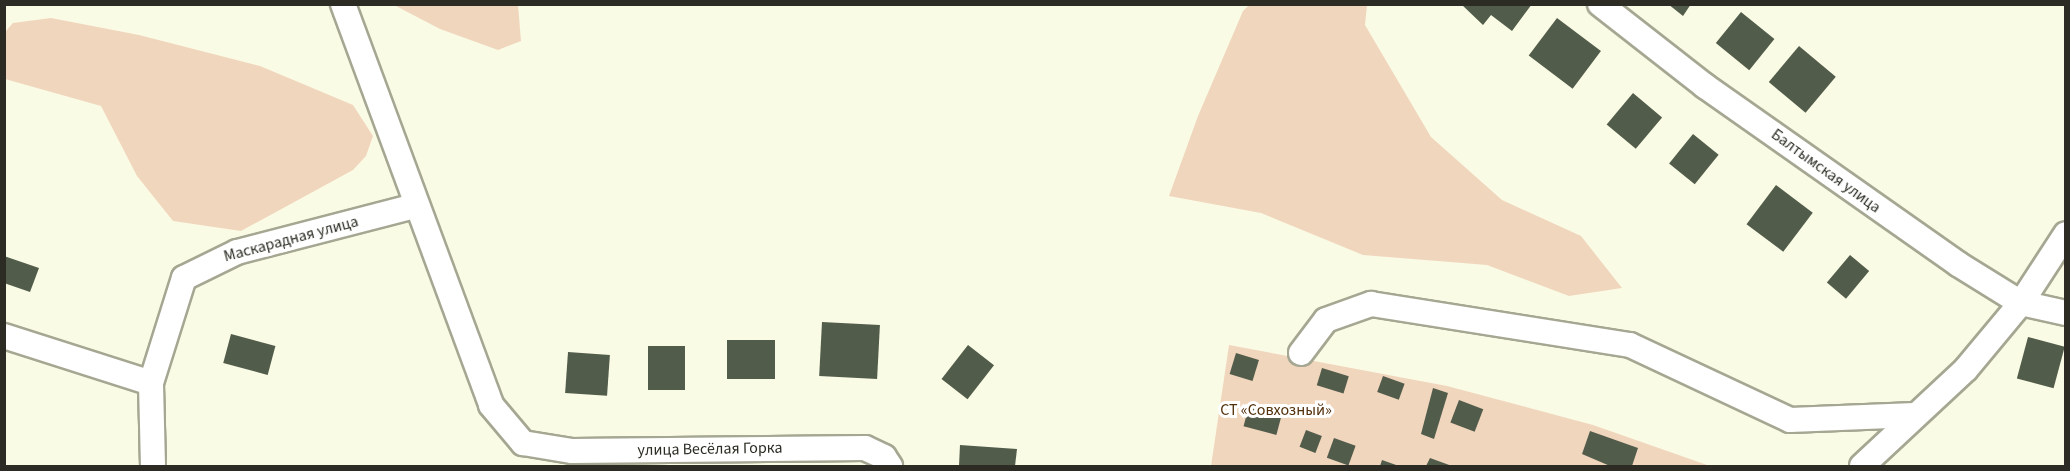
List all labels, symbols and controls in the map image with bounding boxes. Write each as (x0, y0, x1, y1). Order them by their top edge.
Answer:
street label: Балтымская улица (1768, 125, 1884, 217)
street label: Маскарадная улица (222, 212, 360, 266)
park label: СТ «Совхозный» (1220, 400, 1332, 420)
street label: улица Весёлая Горка (637, 438, 783, 460)

